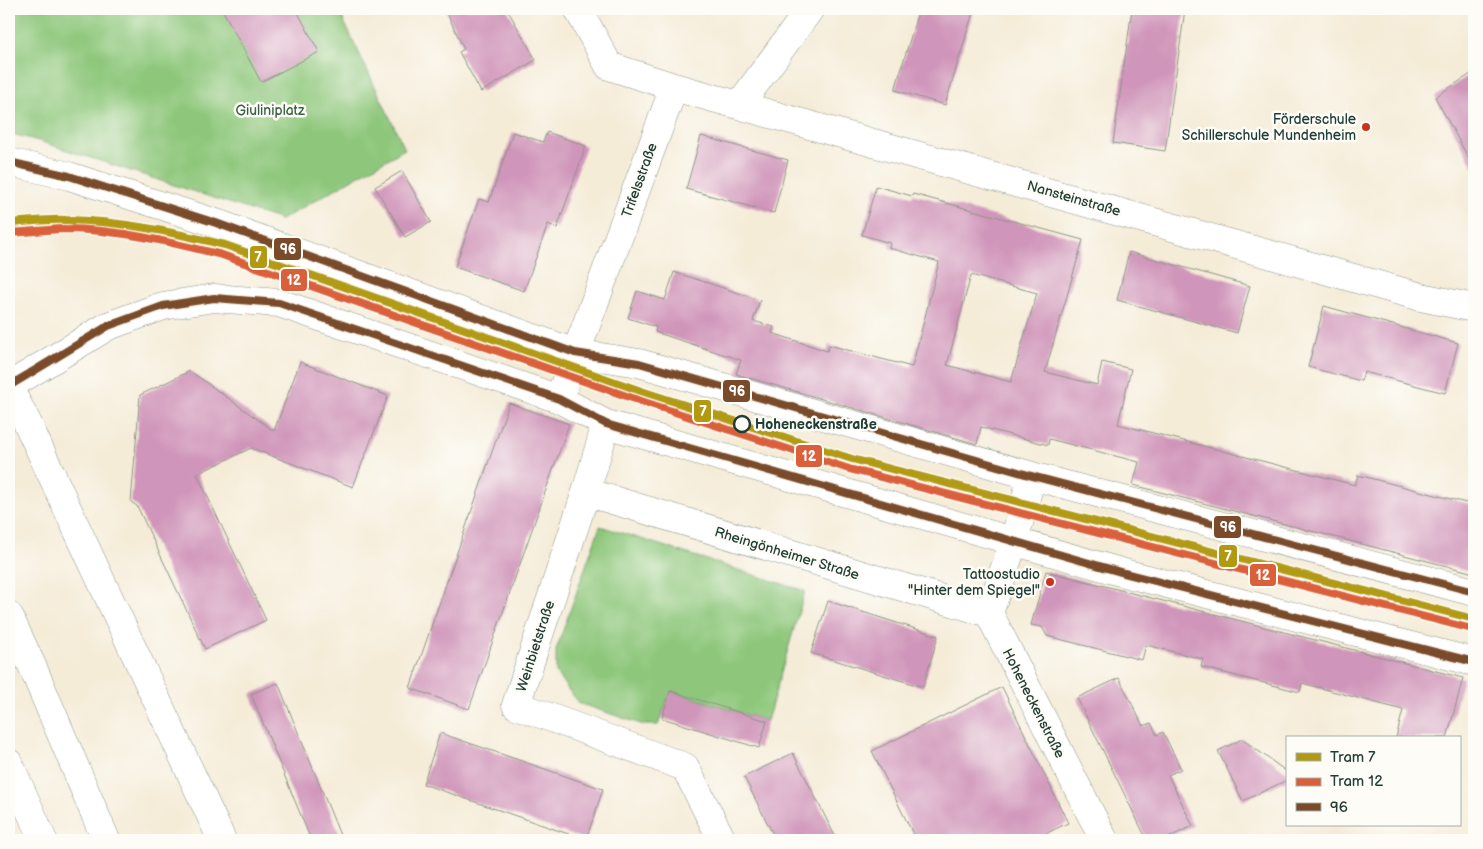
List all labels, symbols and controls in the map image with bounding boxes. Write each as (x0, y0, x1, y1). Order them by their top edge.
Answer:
park label: Giuliniplatz (235, 102, 305, 119)
place label: Förderschule Schillerschule Mundenheim (1182, 111, 1356, 144)
marker: Förderschule Schillerschule Mundenheim (1360, 121, 1372, 133)
street label: Trifelsstraße (618, 141, 661, 220)
street label: Nansteinstraße (1025, 177, 1123, 220)
line badge: 96 (273, 237, 302, 261)
text: 96 (280, 241, 296, 258)
line badge: 7 (249, 245, 268, 269)
text: 7 (254, 249, 262, 266)
line badge: 12 (280, 268, 308, 292)
text: 12 (287, 272, 302, 289)
line badge: 96 (722, 379, 751, 403)
text: 96 (729, 383, 745, 400)
line badge: 7 (693, 399, 712, 423)
text: 7 (699, 403, 707, 420)
marker: Hoheneckenstraße (733, 415, 751, 433)
place label: Hoheneckenstraße (755, 416, 877, 433)
line badge: 12 (795, 444, 823, 468)
text: 12 (802, 448, 817, 465)
line badge: 96 (1213, 515, 1242, 539)
text: 96 (1220, 519, 1236, 536)
street label: Rheingönheimer Straße (712, 523, 861, 584)
line badge: 7 (1218, 544, 1238, 568)
text: 7 (1224, 548, 1232, 565)
line badge: 12 (1249, 563, 1277, 587)
place label: Tattoostudio "Hinter dem Spiegel" (908, 566, 1040, 599)
text: 12 (1256, 567, 1271, 584)
marker: Tattoostudio "Hinter dem Spiegel" (1044, 576, 1056, 588)
street label: Weinbietstraße (513, 598, 558, 694)
street label: Hoheneckenstraße (999, 646, 1069, 761)
legend (1286, 736, 1460, 826)
text: Tram 7 (1330, 748, 1376, 767)
text: Tram 12 (1330, 772, 1383, 791)
text: 96 (1330, 798, 1348, 817)

